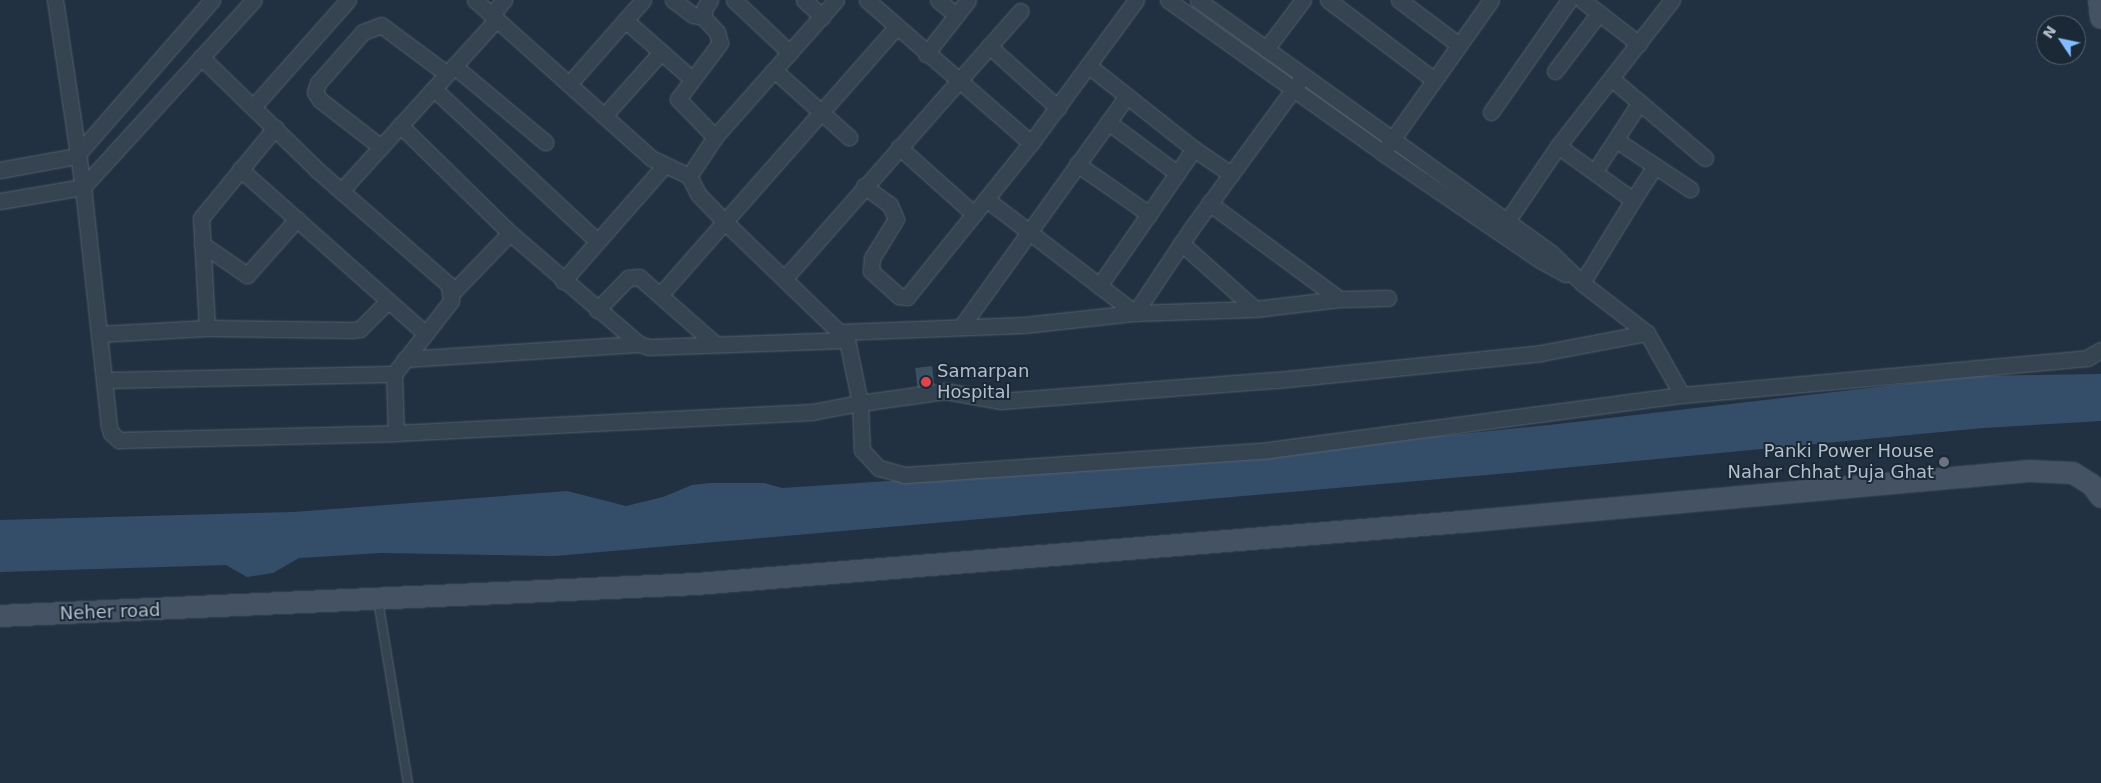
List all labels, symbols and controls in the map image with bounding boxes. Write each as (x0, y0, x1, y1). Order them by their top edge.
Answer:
north arrow (2036, 15, 2086, 65)
text: N (2039, 23, 2059, 42)
place label: Samarpan Hospital (937, 361, 1029, 404)
marker: Samarpan Hospital (919, 375, 933, 389)
place label: Panki Power House Nahar Chhat Puja Ghat (1728, 441, 1934, 484)
marker: Panki Power House Nahar Chhat Puja Ghat (1938, 456, 1950, 468)
street label: Neher road (59, 599, 161, 625)

